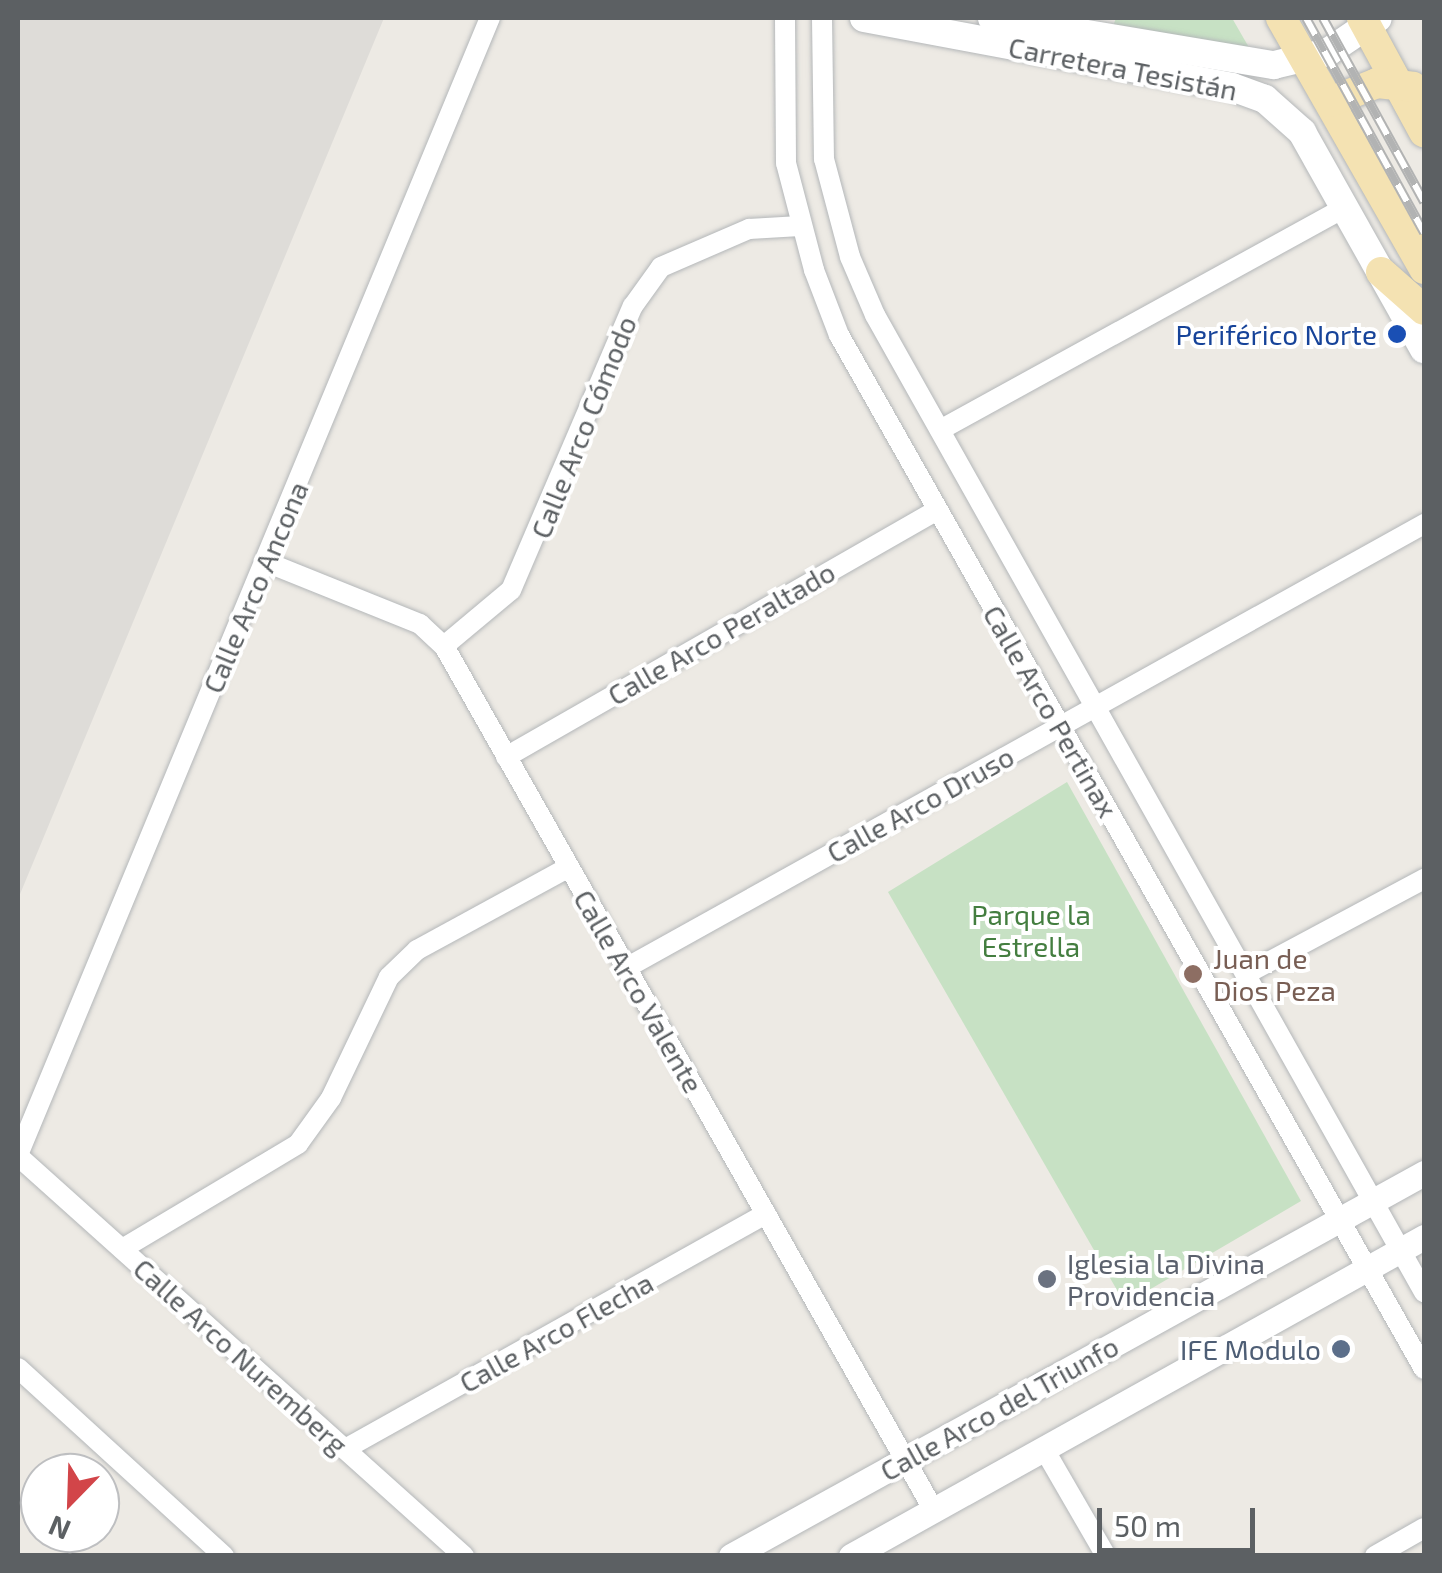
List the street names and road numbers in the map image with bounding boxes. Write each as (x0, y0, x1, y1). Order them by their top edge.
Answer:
street label: Carretera Tesistán (1005, 29, 1241, 107)
street label: Calle Arco Cómodo (523, 311, 643, 543)
street label: Calle Arco Ancona (195, 476, 315, 698)
street label: Calle Arco Peraltado (601, 554, 841, 712)
street label: Calle Arco Pertinax (977, 599, 1125, 823)
street label: Calle Arco Druso (820, 739, 1020, 869)
street label: Calle Arco Valente (567, 883, 711, 1099)
street label: Calle Arco Nuremberg (127, 1251, 355, 1461)
street label: Calle Arco Flecha (453, 1265, 659, 1399)
street label: Calle Arco del Triunfo (873, 1328, 1125, 1488)

